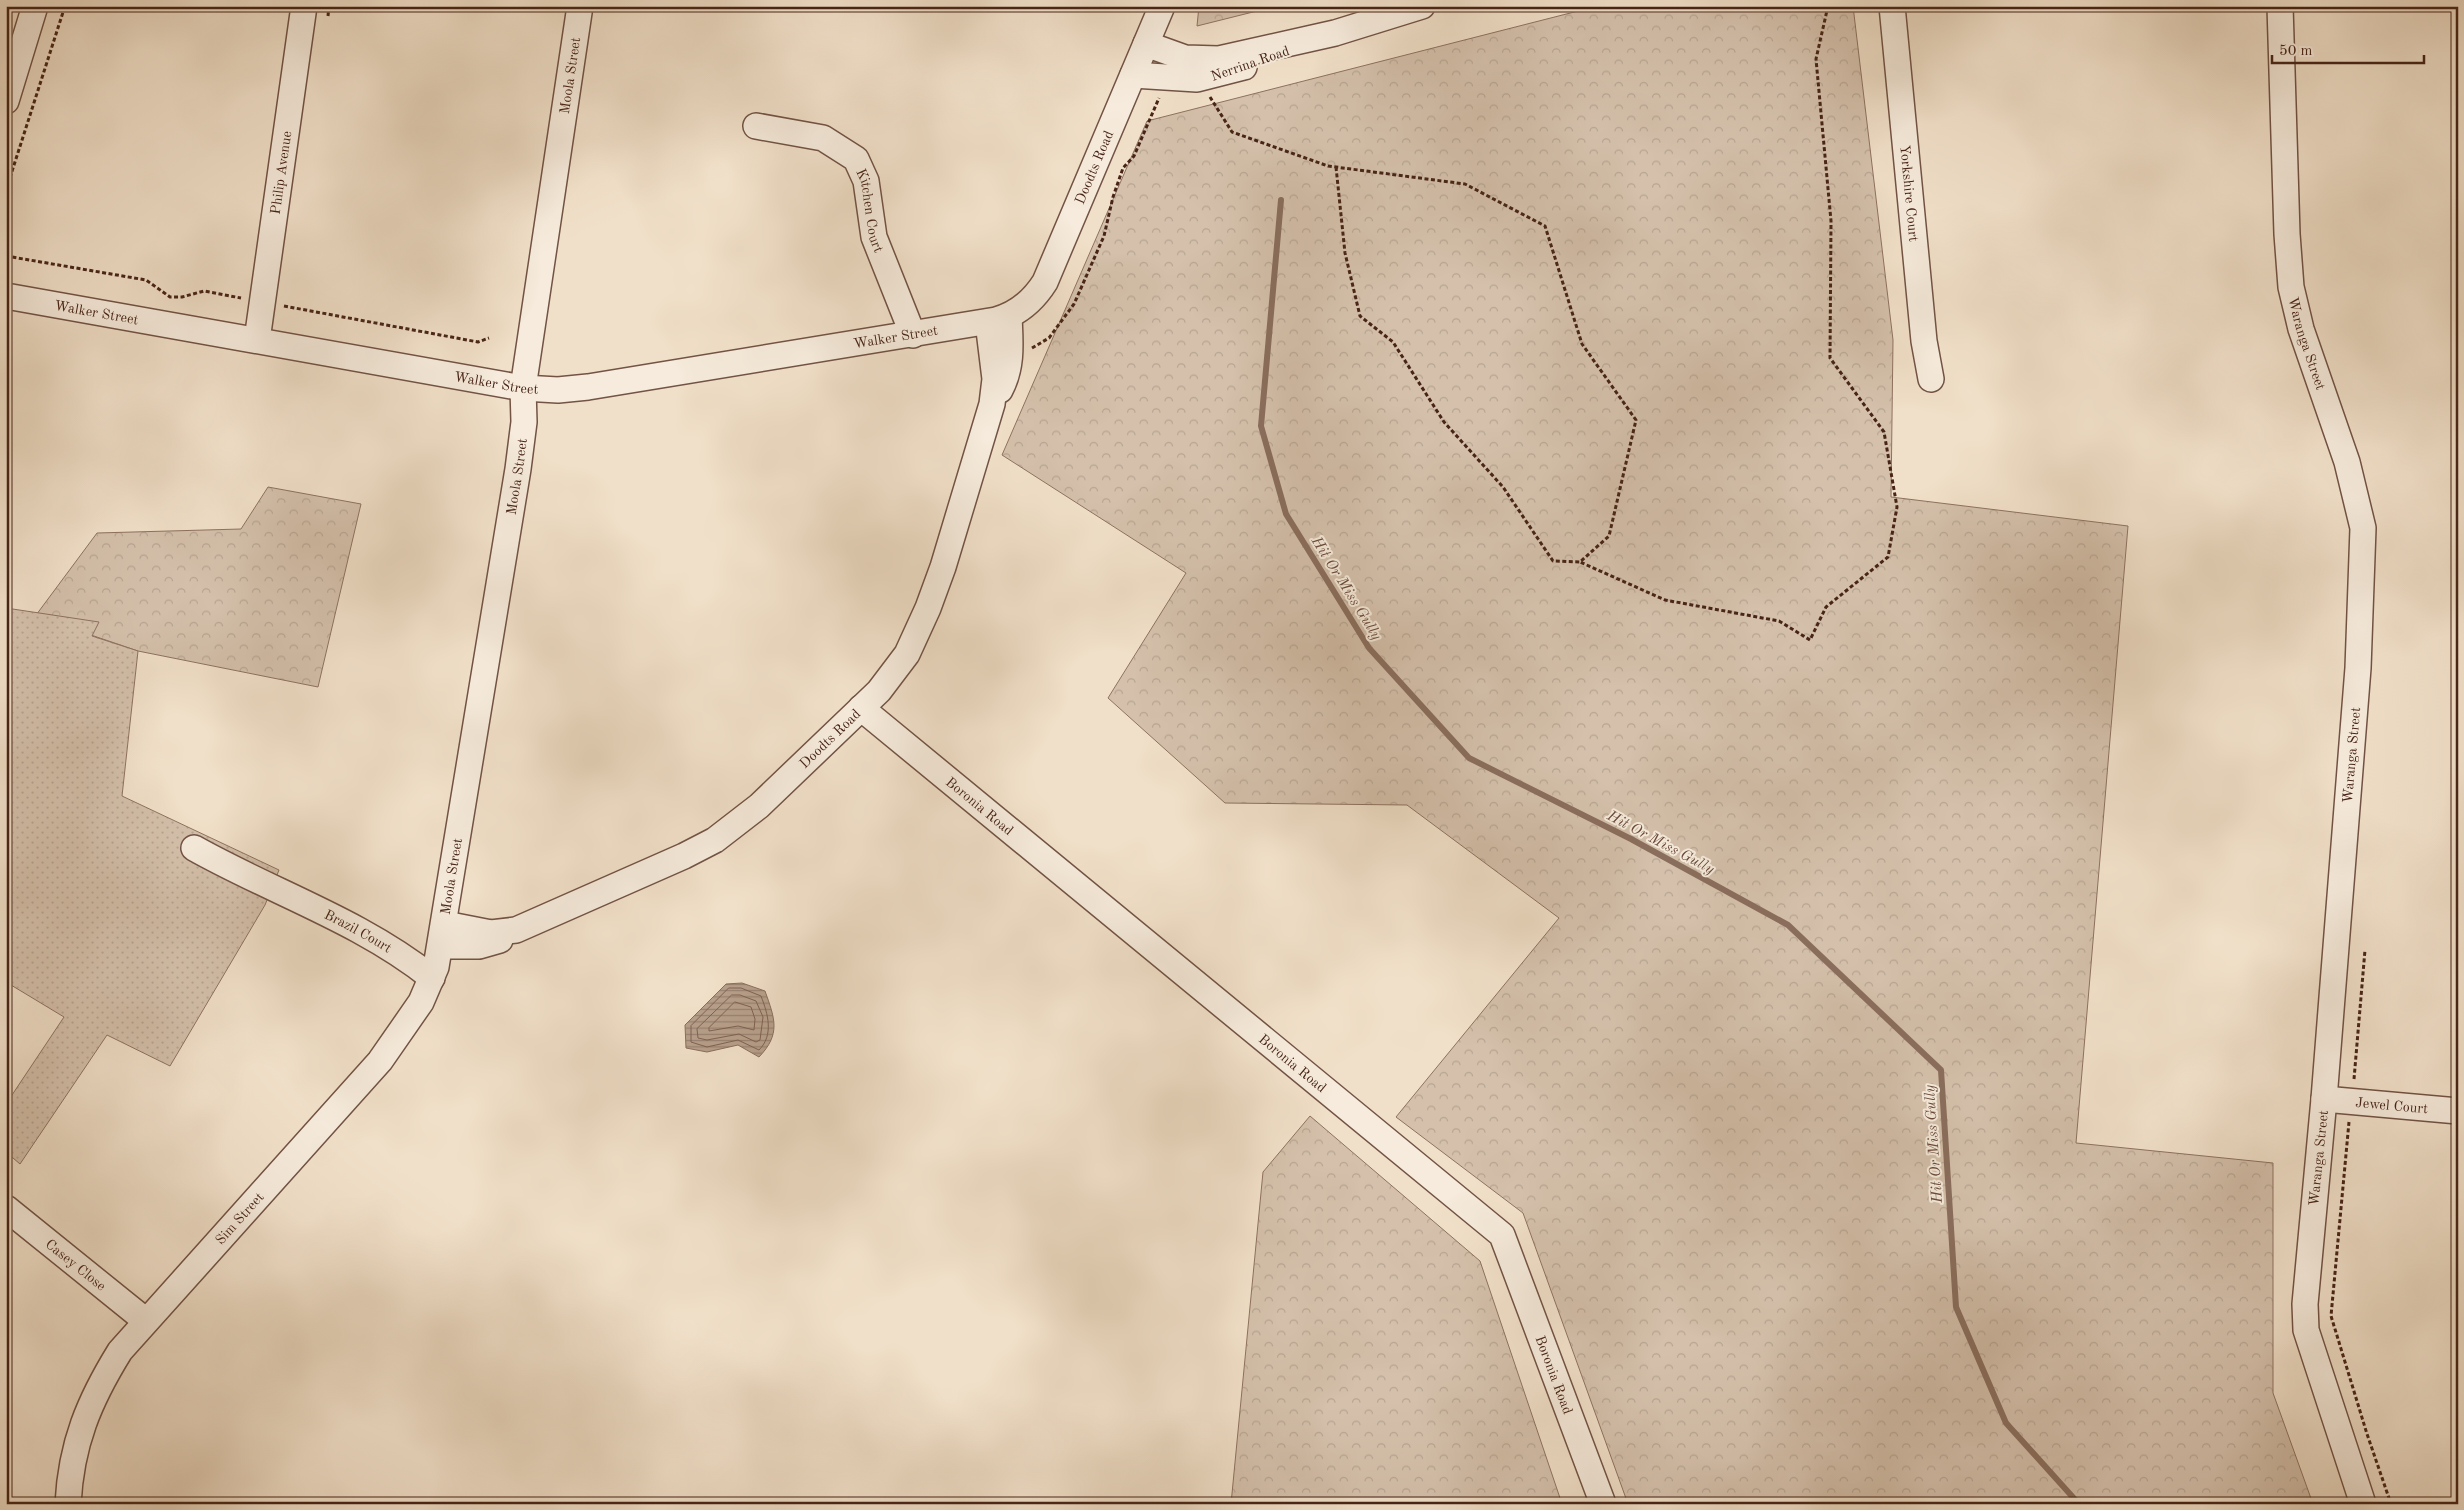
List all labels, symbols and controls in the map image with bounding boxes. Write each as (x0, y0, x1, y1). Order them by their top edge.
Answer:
scale bar (2272, 32, 2424, 64)
street label: Moola Street (558, 36, 583, 115)
street label: Nerrina Road (1209, 44, 1291, 84)
text: 50 m (2279, 44, 2313, 59)
street label: Doodts Road (1073, 129, 1116, 206)
street label: Philip Avenue (269, 130, 294, 215)
street label: Yorkshire Court (1897, 144, 1920, 242)
street label: Kitchen Court (853, 167, 885, 255)
street label: Waranga Street (2286, 296, 2328, 392)
street label: Walker Street (53, 299, 140, 327)
street label: Walker Street (853, 324, 939, 351)
street label: Walker Street (453, 370, 539, 397)
street label: Moola Street (505, 437, 530, 516)
water label: Hit Or Miss Gully (1307, 534, 1384, 643)
street label: Waranga Street (2341, 706, 2363, 804)
street label: Doodts Road (797, 707, 863, 771)
street label: Boronia Road (943, 775, 1016, 838)
water label: Hit Or Miss Gully (1604, 808, 1716, 878)
street label: Moola Street (439, 837, 465, 916)
street label: Brazil Court (322, 908, 394, 956)
street label: Boronia Road (1256, 1032, 1329, 1095)
water label: Hit Or Miss Gully (1923, 1084, 1946, 1205)
street label: Jewel Court (2355, 1096, 2429, 1116)
street label: Waranga Street (2307, 1109, 2331, 1207)
street label: Sim Street (213, 1190, 267, 1248)
street label: Casey Close (43, 1237, 108, 1294)
street label: Boronia Road (1532, 1334, 1575, 1416)

